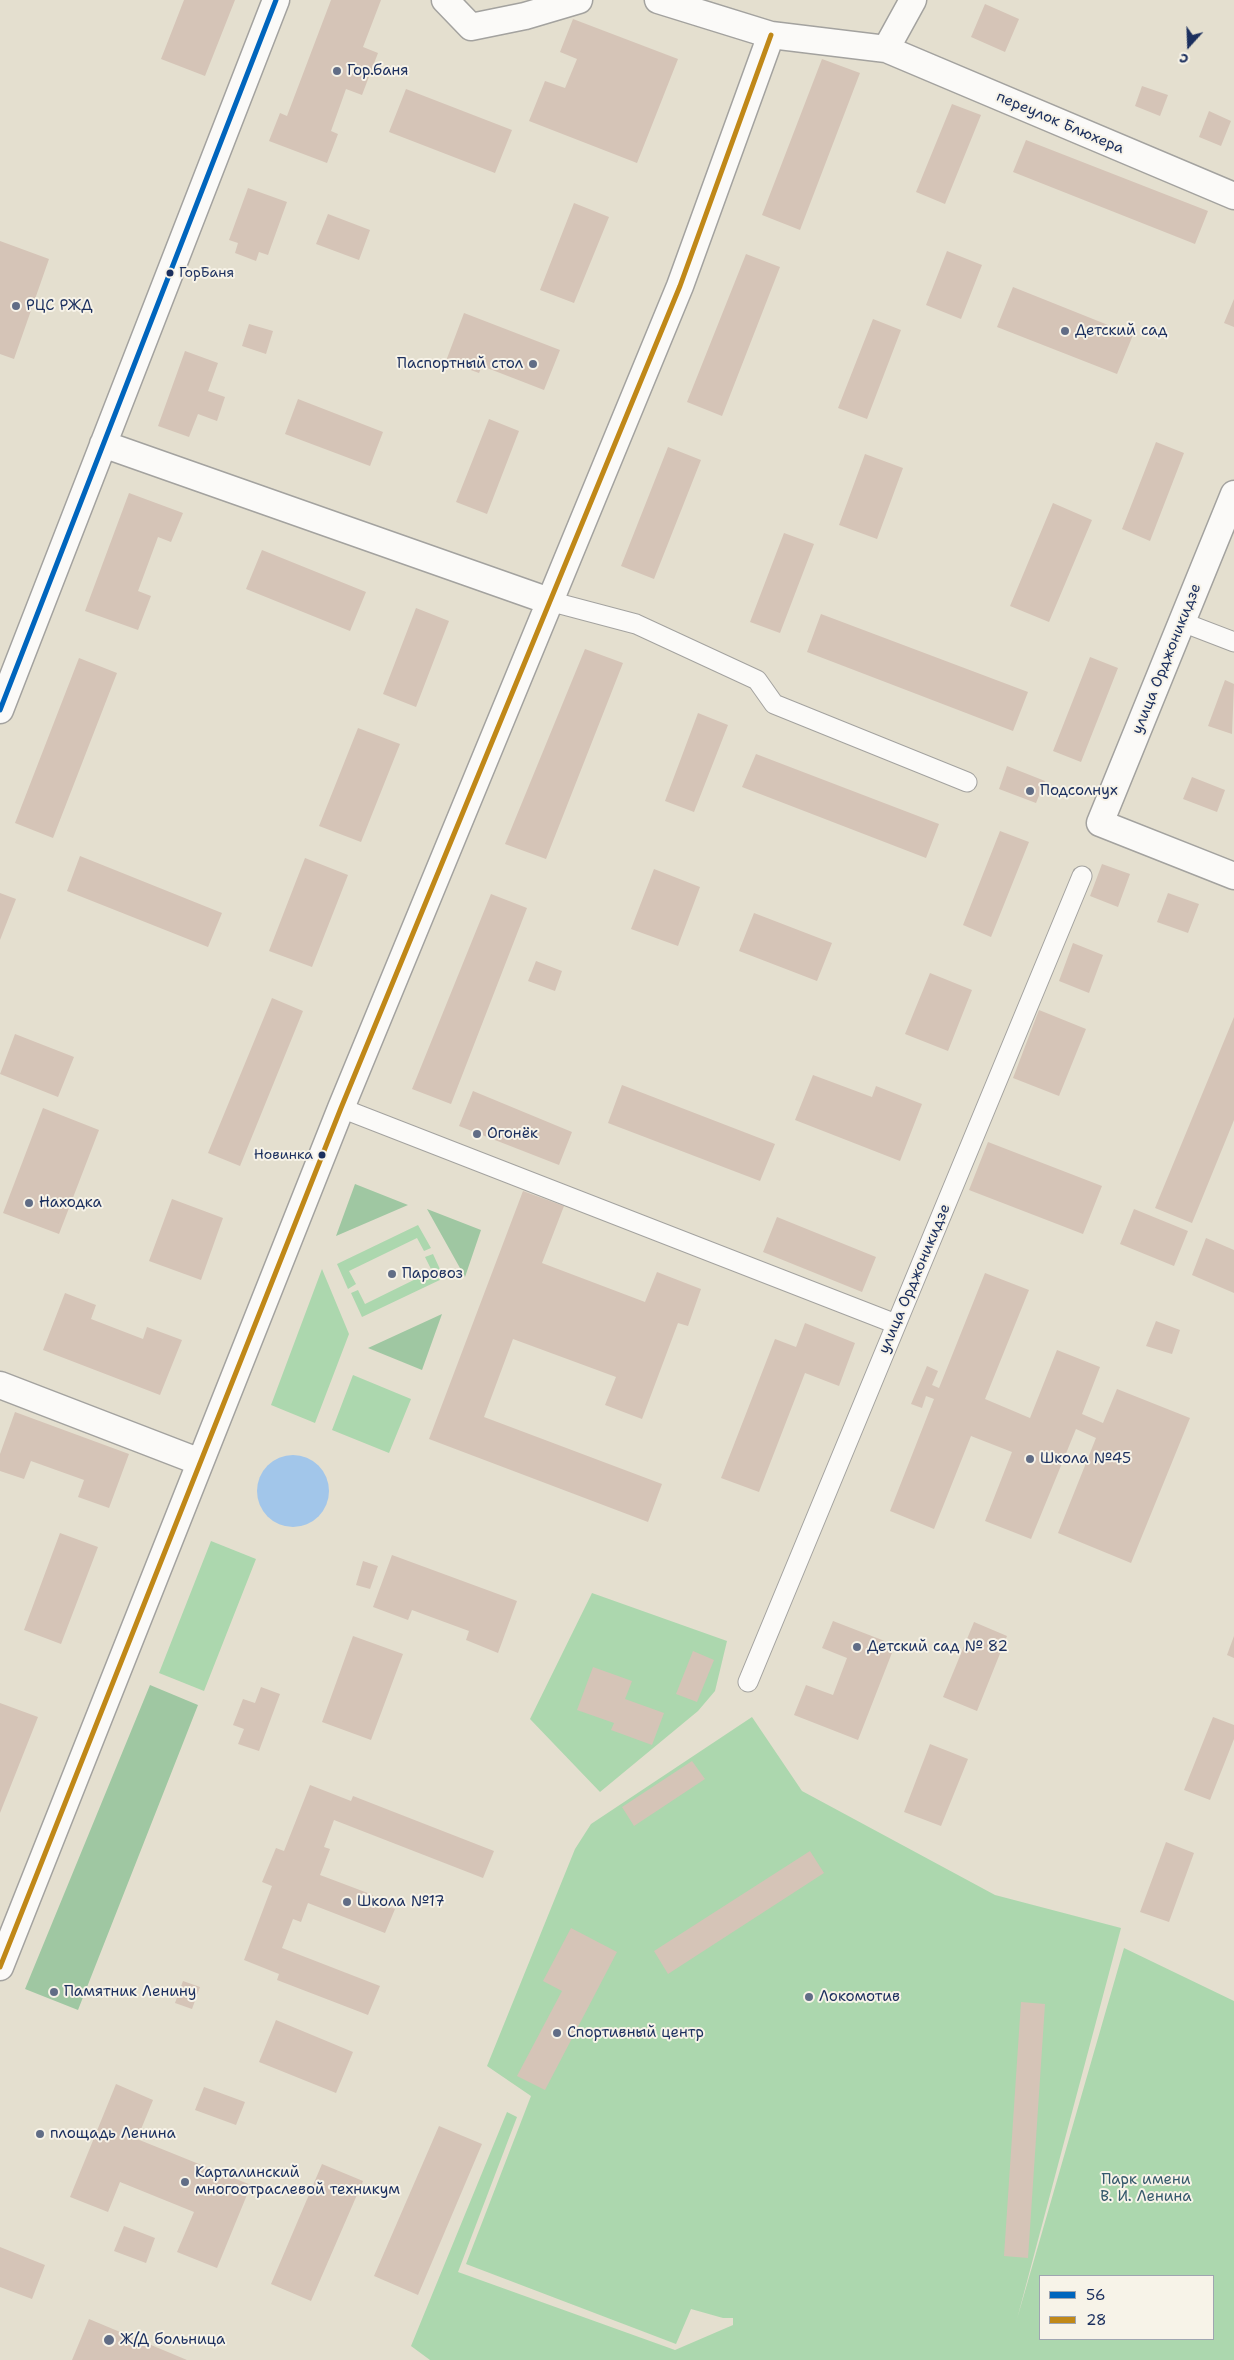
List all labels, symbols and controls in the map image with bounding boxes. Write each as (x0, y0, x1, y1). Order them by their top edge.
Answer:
north arrow (1164, 20, 1214, 70)
text: С (1177, 49, 1191, 69)
place label: Гор.баня (347, 62, 409, 80)
marker: Гор.баня (331, 65, 343, 77)
street label: переулок Блюхера (993, 88, 1127, 158)
place label: ГорБаня (179, 265, 234, 281)
marker: ГорБаня (165, 268, 175, 278)
place label: РЦС РЖД (26, 297, 93, 315)
marker: РЦС РЖД (10, 300, 22, 312)
place label: Детский сад (1075, 322, 1167, 340)
marker: Детский сад (1059, 325, 1071, 337)
place label: Паспортный стол (397, 355, 523, 373)
marker: Паспортный стол (527, 358, 539, 370)
street label: улица Орджоникидзе (1129, 581, 1205, 737)
place label: Подсолнух (1040, 782, 1118, 800)
marker: Подсолнух (1024, 785, 1036, 797)
place label: Огонёк (487, 1125, 538, 1143)
marker: Огонёк (471, 1128, 483, 1140)
place label: Новинка (254, 1147, 313, 1163)
marker: Новинка (317, 1150, 327, 1160)
place label: Находка (39, 1194, 102, 1212)
marker: Находка (23, 1197, 35, 1209)
street label: улица Орджоникидзе (875, 1201, 955, 1357)
place label: Паровоз (402, 1265, 463, 1283)
marker: Паровоз (386, 1268, 398, 1280)
place label: Школа №45 (1040, 1450, 1131, 1468)
marker: Школа №45 (1024, 1453, 1036, 1465)
place label: Детский сад № 82 (867, 1638, 1008, 1656)
marker: Детский сад № 82 (851, 1641, 863, 1653)
place label: Школа №17 (357, 1893, 445, 1911)
marker: Школа №17 (341, 1896, 353, 1908)
place label: Памятник Ленину (64, 1983, 196, 2001)
marker: Памятник Ленину (48, 1986, 60, 1998)
place label: Локомотив (819, 1988, 900, 2006)
marker: Локомотив (803, 1991, 815, 2003)
place label: Спортивный центр (567, 2024, 704, 2042)
marker: Спортивный центр (551, 2027, 563, 2039)
place label: площадь Ленина (50, 2125, 176, 2143)
marker: площадь Ленина (34, 2128, 46, 2140)
place label: Карталинский многоотраслевой техникум (195, 2164, 400, 2199)
park label: Парк имени В. И. Ленина (1100, 2171, 1192, 2206)
marker: Карталинский многоотраслевой техникум (179, 2176, 191, 2188)
legend (1039, 2275, 1214, 2340)
text: 56 (1086, 2285, 1105, 2305)
text: 28 (1086, 2310, 1107, 2330)
place label: Ж/Д больница (120, 2331, 225, 2349)
marker: Ж/Д больница (102, 2333, 116, 2347)

